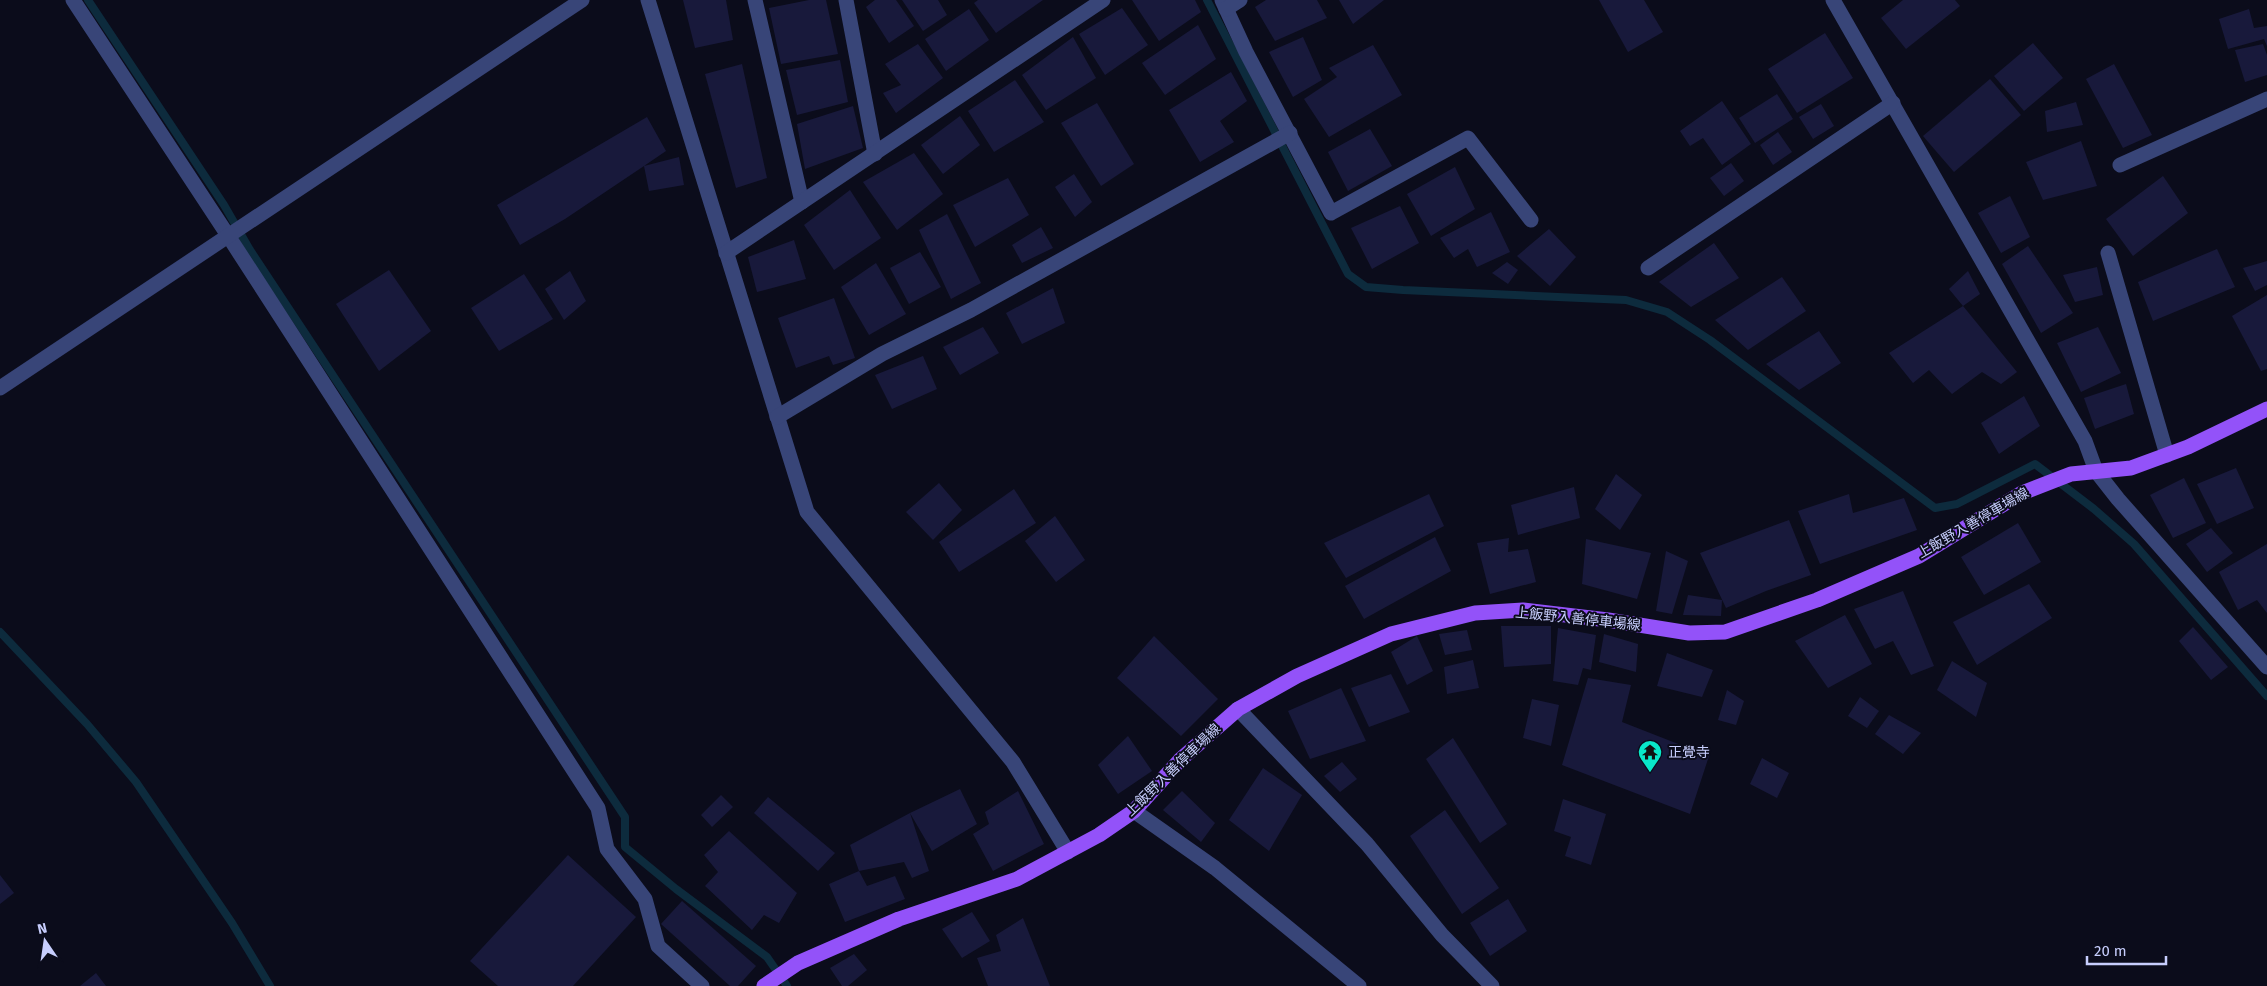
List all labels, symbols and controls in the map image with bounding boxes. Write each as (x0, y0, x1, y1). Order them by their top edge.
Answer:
street label: 上飯野入善停車場線 (1914, 484, 2032, 562)
street label: 上飯野入善停車場線 (1514, 604, 1642, 634)
street label: 上飯野入善停車場線 (1122, 720, 1224, 820)
temple icon: 正覺寺 (1637, 739, 1663, 773)
place label: 正覺寺 (1668, 744, 1710, 761)
north arrow (20, 916, 70, 966)
text: N (36, 919, 49, 938)
scale bar (2087, 934, 2166, 966)
text: 20 m (2094, 942, 2127, 960)

